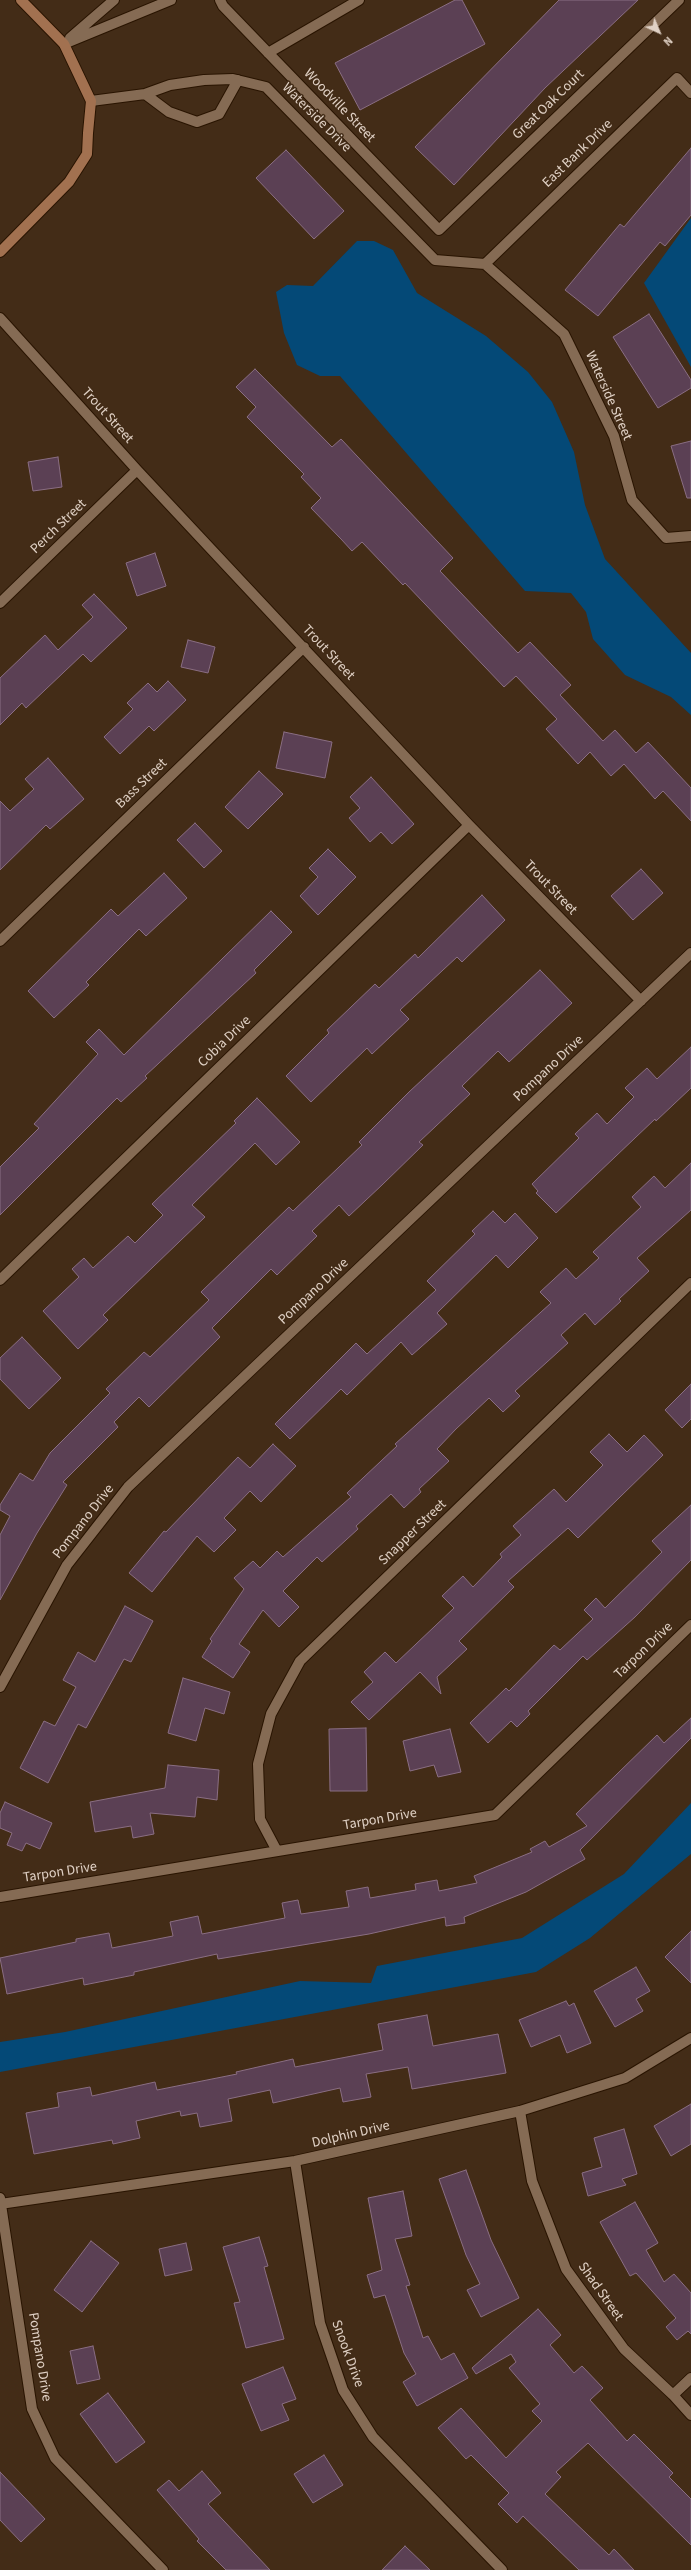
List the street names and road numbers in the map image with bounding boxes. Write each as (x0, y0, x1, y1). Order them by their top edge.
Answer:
street label: Woodville Street (300, 66, 378, 146)
street label: Great Oak Court (510, 67, 588, 143)
street label: Waterside Drive (278, 80, 354, 156)
street label: East Bank Drive (540, 116, 616, 192)
street label: Waterside Street (581, 349, 635, 443)
street label: Trout Street (78, 385, 136, 447)
street label: Perch Street (28, 496, 90, 558)
street label: Trout Street (298, 622, 358, 684)
street label: Bass Street (113, 755, 171, 813)
street label: Trout Street (520, 857, 580, 919)
street label: Cobia Drive (195, 1013, 255, 1071)
street label: Pompano Drive (510, 1032, 588, 1106)
street label: Pompano Drive (275, 1255, 353, 1329)
street label: Pompano Drive (50, 1481, 118, 1563)
street label: Snapper Street (376, 1497, 450, 1569)
street label: Tarpon Drive (611, 1619, 677, 1683)
street label: Tarpon Drive (342, 1805, 418, 1835)
street label: Tarpon Drive (22, 1859, 98, 1887)
street label: Dolphin Drive (310, 2118, 392, 2152)
street label: Shad Street (574, 2259, 626, 2325)
street label: Pompano Drive (24, 2311, 54, 2403)
street label: Snook Drive (327, 2318, 367, 2390)

